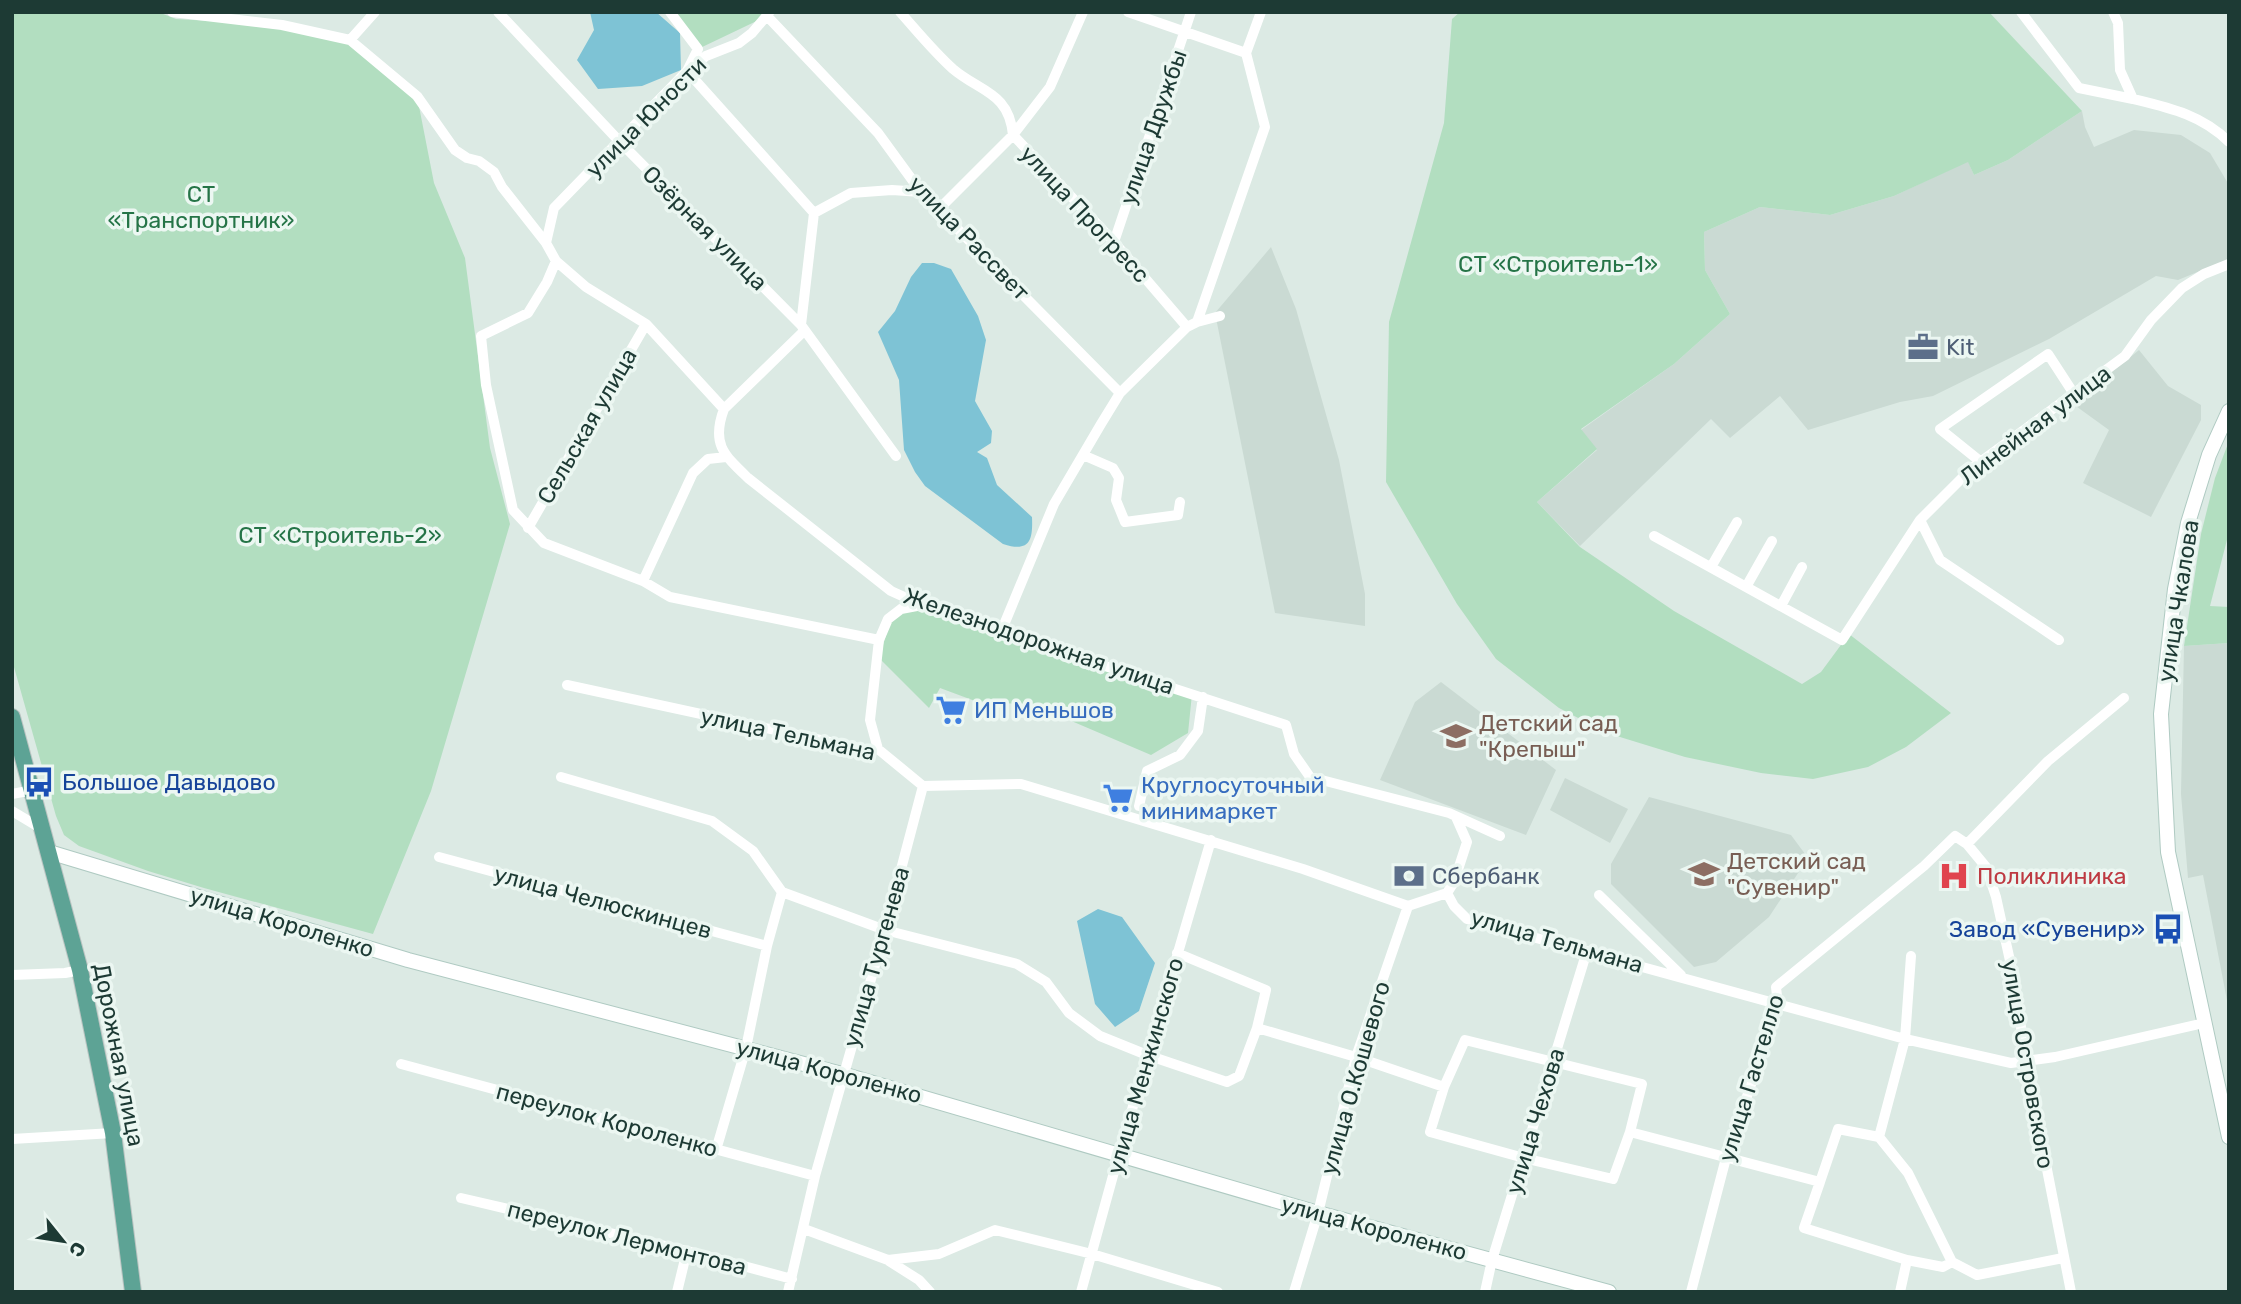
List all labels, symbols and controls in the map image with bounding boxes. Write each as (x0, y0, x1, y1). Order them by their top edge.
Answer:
street label: улица Дружбы (1113, 46, 1193, 208)
street label: улица Юности (580, 51, 712, 183)
street label: улица Прогресс (1014, 140, 1156, 288)
street label: Озёрная улица (637, 160, 773, 296)
street label: улица Рассвет (903, 170, 1036, 306)
park label: СТ «Транспортник» (107, 180, 295, 234)
park label: СТ «Строитель-1» (1458, 250, 1658, 278)
office icon: Kit (1906, 330, 1940, 364)
place label: Kit (1946, 333, 1974, 361)
street label: Сельская улица (531, 343, 643, 509)
street label: Линейная улица (1954, 359, 2116, 491)
street label: улица Чкалова (2151, 518, 2205, 684)
park label: СТ «Строитель-2» (238, 521, 442, 549)
street label: Железнодорожная улица (900, 582, 1178, 700)
supermarket icon: ИП Меньшов (934, 693, 968, 727)
place label: ИП Меньшов (974, 696, 1114, 724)
street label: улица Тельмана (698, 702, 878, 766)
place label: Детский сад "Крепыш" (1479, 709, 1618, 763)
school or university icon: Детский сад "Крепыш" (1439, 719, 1473, 753)
bus stop icon: Большое Давыдово (22, 765, 56, 799)
place label: Большое Давыдово (62, 768, 276, 796)
place label: Круглосуточный минимаркет (1141, 771, 1325, 825)
supermarket icon: Круглосуточный минимаркет (1101, 781, 1135, 815)
place label: Детский сад "Сувенир" (1727, 847, 1866, 901)
school or university icon: Детский сад "Сувенир" (1687, 857, 1721, 891)
street label: улица Челюскинцев (491, 859, 715, 945)
bank icon: Сбербанк (1392, 859, 1426, 893)
hospital icon: Поликлиника (1937, 859, 1971, 893)
place label: Сбербанк (1432, 862, 1540, 890)
place label: Поликлиника (1977, 862, 2126, 890)
street label: улица Тургенева (837, 864, 915, 1050)
street label: улица Короленко (187, 881, 377, 963)
street label: улица Тельмана (1468, 903, 1646, 979)
bus stop icon: Завод «Сувенир» (2151, 912, 2185, 946)
place label: Завод «Сувенир» (1949, 915, 2145, 943)
street label: улица Менжинского (1101, 955, 1189, 1177)
street label: улица Островского (1996, 957, 2060, 1171)
street label: Дорожная улица (88, 961, 150, 1149)
street label: улица О.Кошевого (1314, 978, 1396, 1178)
street label: улица Гастелло (1712, 991, 1790, 1165)
street label: улица Короленко (733, 1033, 925, 1109)
street label: улица Чехова (1500, 1045, 1570, 1197)
street label: переулок Короленко (493, 1077, 721, 1163)
street label: улица Короленко (1278, 1190, 1470, 1266)
street label: переулок Лермонтова (505, 1195, 749, 1281)
north arrow (28, 1206, 98, 1276)
text: С (64, 1238, 91, 1261)

